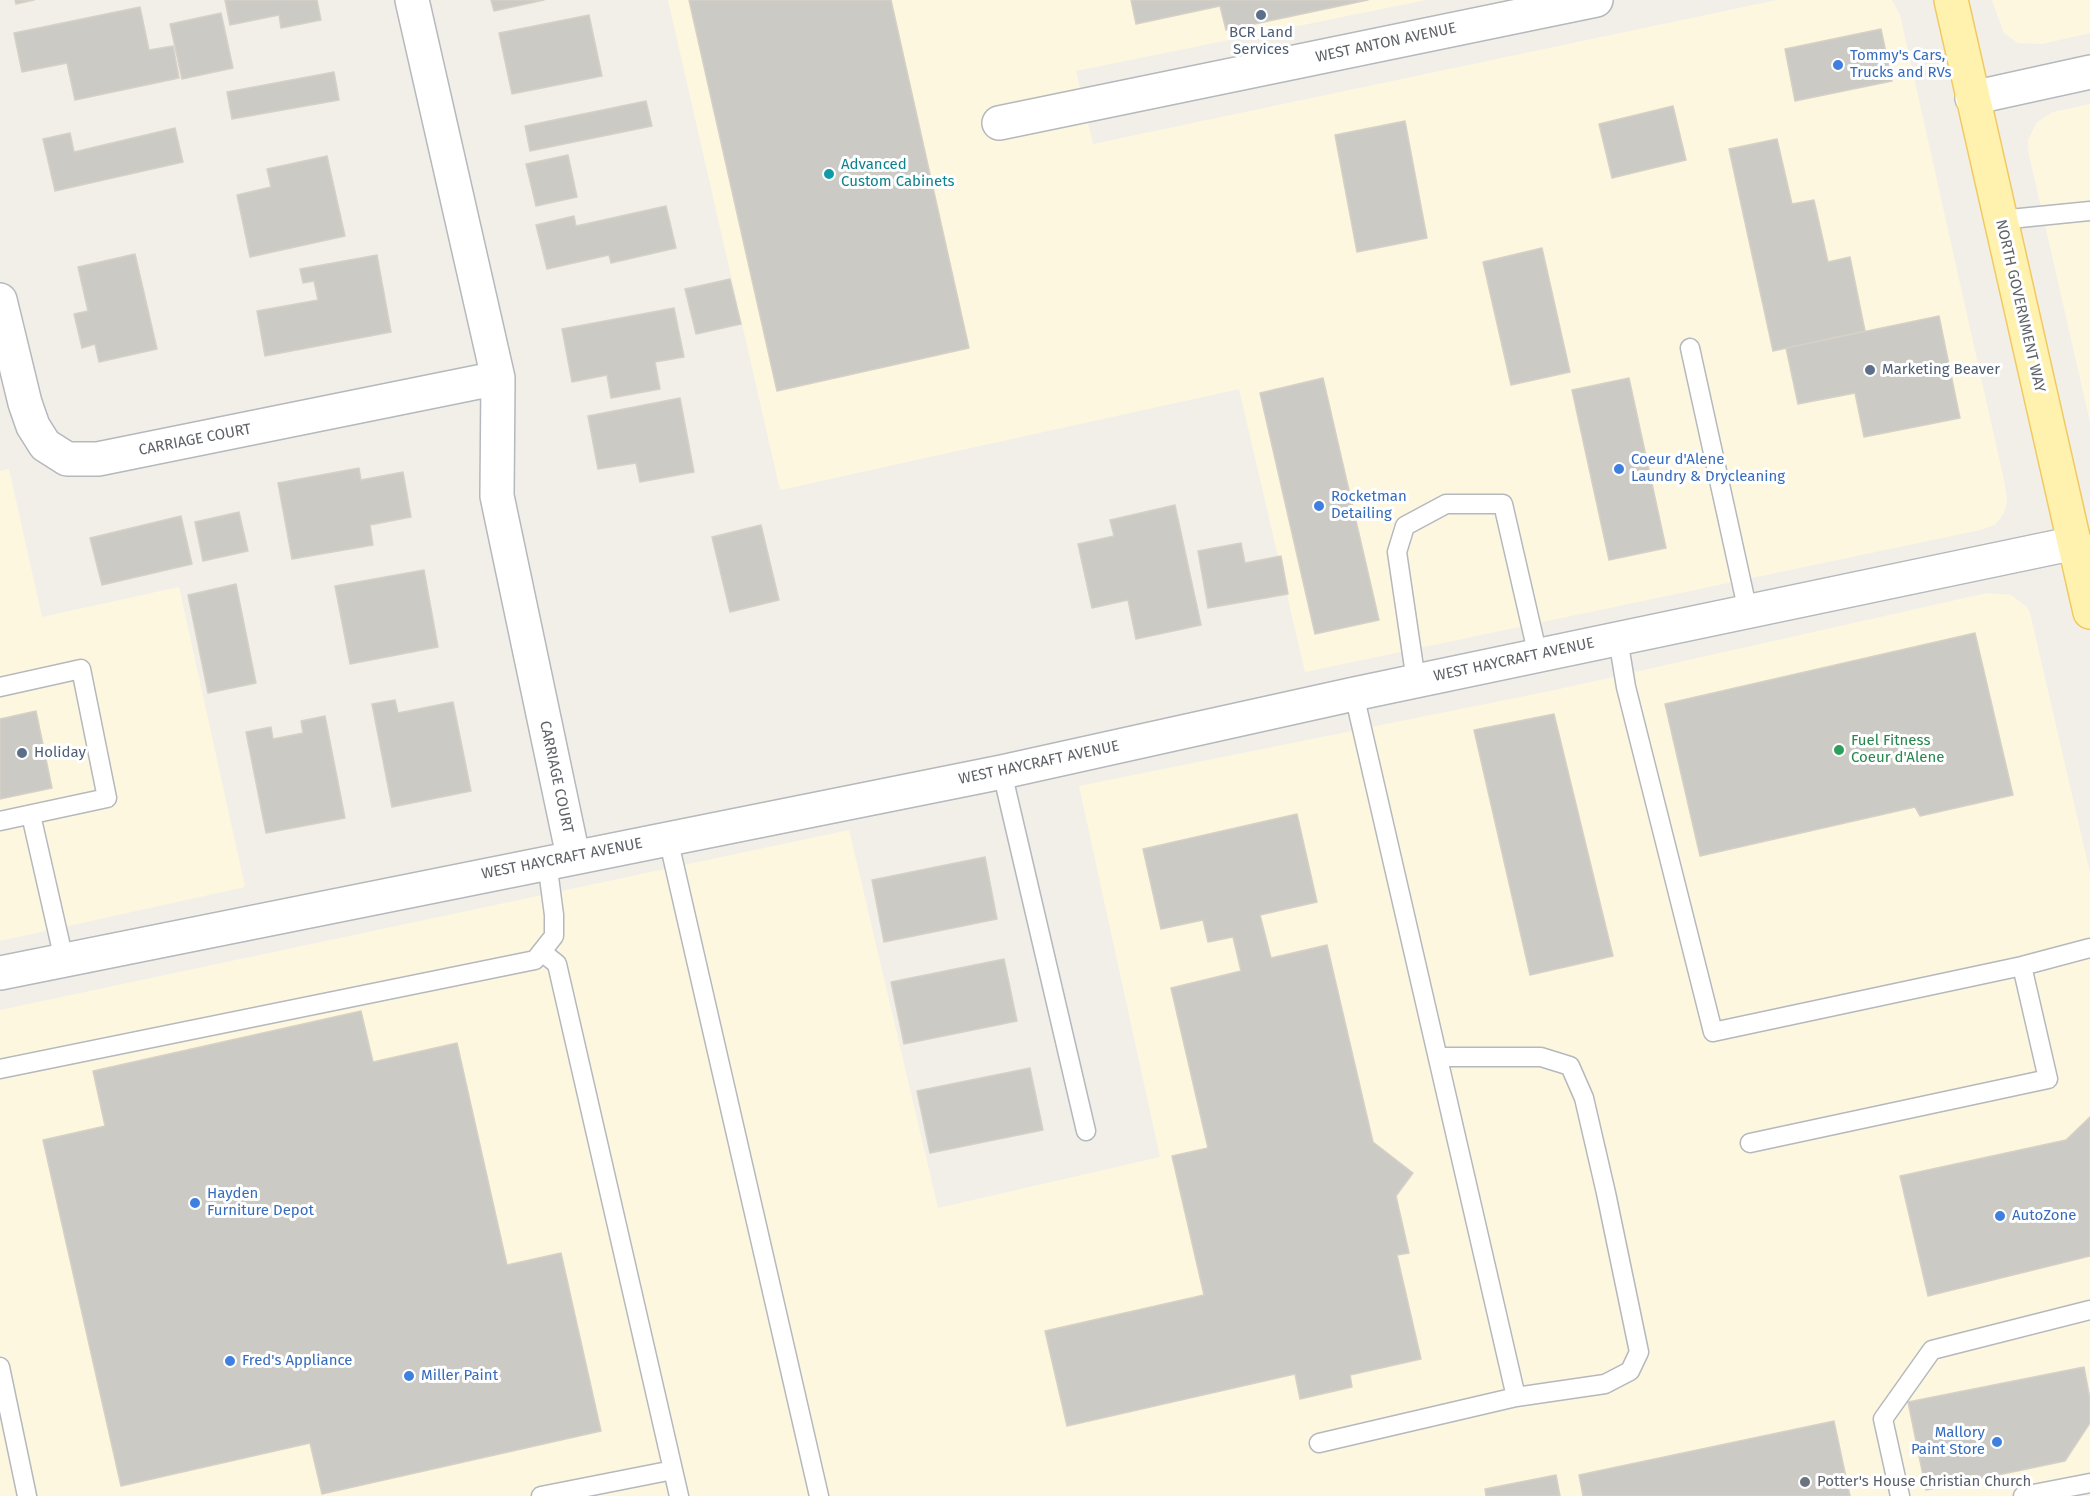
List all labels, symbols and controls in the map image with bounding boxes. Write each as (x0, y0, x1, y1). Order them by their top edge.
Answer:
marker: BCR Land Services (1254, 8, 1268, 22)
street label: WEST ANTON AVENUE (1314, 19, 1458, 67)
place label: BCR Land Services (1229, 24, 1293, 59)
place label: Tommy's Cars, Trucks and RVs (1850, 47, 1951, 82)
marker: Tommy's Cars, Trucks and RVs (1831, 58, 1845, 72)
place label: Advanced Custom Cabinets (841, 156, 955, 191)
marker: Advanced Custom Cabinets (822, 167, 836, 181)
street label: NORTH GOVERNMENT WAY (1991, 218, 2049, 394)
place label: Marketing Beaver (1882, 361, 2000, 379)
marker: Marketing Beaver (1863, 363, 1877, 377)
street label: CARRIAGE COURT (137, 420, 253, 460)
place label: Coeur d'Alene Laundry & Drycleaning (1631, 451, 1785, 486)
marker: Coeur d'Alene Laundry & Drycleaning (1612, 462, 1626, 476)
place label: Rocketman Detailing (1331, 488, 1407, 523)
marker: Rocketman Detailing (1312, 499, 1326, 513)
street label: WEST HAYCRAFT AVENUE (1432, 634, 1596, 686)
street label: CARRIAGE COURT (535, 719, 577, 835)
place label: Fuel Fitness Coeur d'Alene (1851, 732, 1944, 767)
street label: WEST HAYCRAFT AVENUE (957, 737, 1121, 789)
marker: Fuel Fitness Coeur d'Alene (1832, 743, 1846, 757)
place label: Holiday (34, 744, 86, 762)
marker: Holiday (15, 746, 29, 760)
street label: WEST HAYCRAFT AVENUE (480, 835, 644, 883)
place label: Hayden Furniture Depot (207, 1185, 314, 1220)
marker: Hayden Furniture Depot (188, 1196, 202, 1210)
place label: AutoZone (2012, 1207, 2076, 1225)
marker: AutoZone (1993, 1209, 2007, 1223)
place label: Fred's Appliance (242, 1352, 352, 1370)
marker: Fred's Appliance (223, 1354, 237, 1368)
place label: Miller Paint (421, 1367, 498, 1385)
marker: Miller Paint (402, 1369, 416, 1383)
place label: Mallory Paint Store (1911, 1424, 1985, 1459)
marker: Mallory Paint Store (1990, 1435, 2004, 1449)
place label: Potter's House Christian Church (1817, 1473, 2031, 1491)
marker: Potter's House Christian Church (1798, 1475, 1812, 1489)

